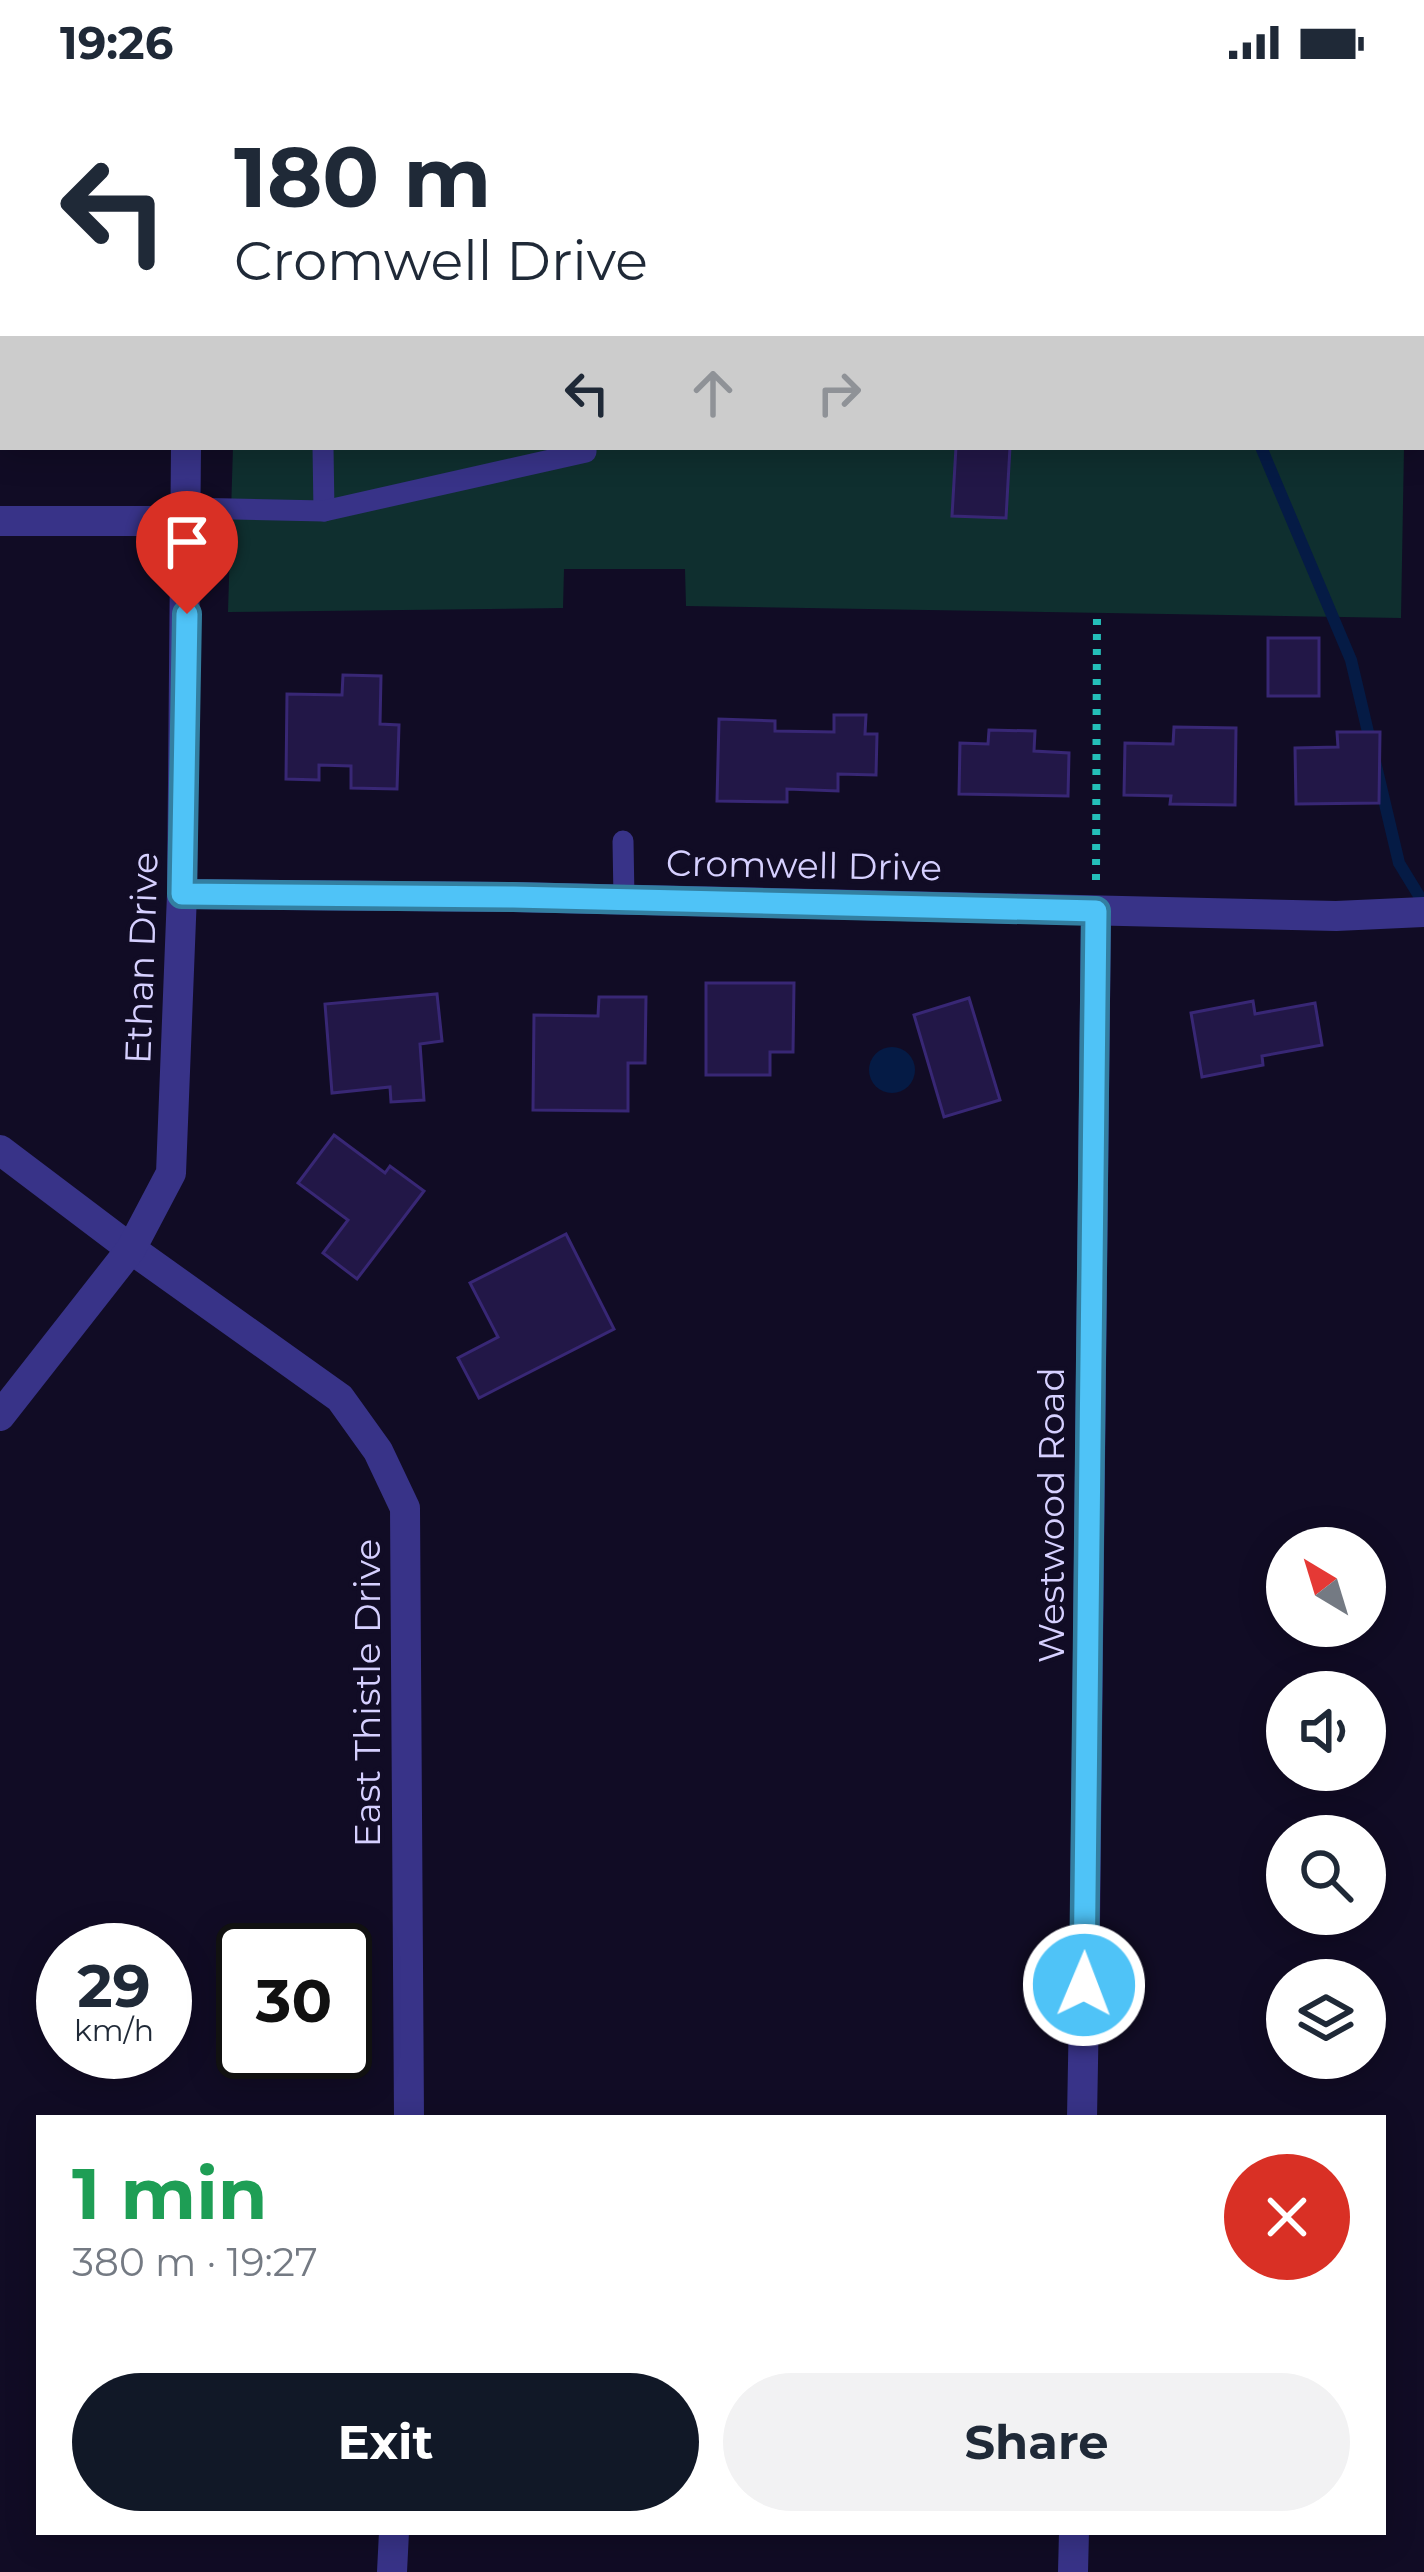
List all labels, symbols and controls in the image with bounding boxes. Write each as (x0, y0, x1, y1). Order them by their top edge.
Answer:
text: 19:26 (60, 15, 173, 70)
text: 180 m (234, 126, 491, 228)
icon: left (36, 132, 192, 288)
text: Cromwell Drive (234, 228, 648, 294)
icon: left (554, 360, 620, 426)
icon: ahead (680, 360, 746, 426)
icon: right (806, 360, 872, 426)
pin (136, 491, 238, 614)
icon: arrive (154, 509, 220, 575)
street label: Cromwell Drive (666, 841, 942, 889)
street label: Ethan Drive (115, 851, 167, 1065)
street label: Westwood Road (1029, 1367, 1073, 1663)
north arrow (1266, 1527, 1386, 1647)
map controls (1266, 1527, 1386, 2079)
street label: East Thistle Drive (345, 1539, 389, 1847)
button: sound (1266, 1671, 1386, 1791)
button: search (1266, 1815, 1386, 1935)
position arrow (1021, 1922, 1147, 2048)
speed limit sign: 30 (216, 1923, 372, 2079)
text: 29 (77, 1949, 151, 2022)
button: layers (1266, 1959, 1386, 2079)
text: km/h (74, 2012, 154, 2049)
text: 1 min (72, 2149, 268, 2237)
button: close (1224, 2154, 1350, 2280)
text: 380 m · 19:27 (72, 2238, 318, 2286)
button: Exit (72, 2373, 699, 2511)
button: Share (723, 2373, 1350, 2511)

